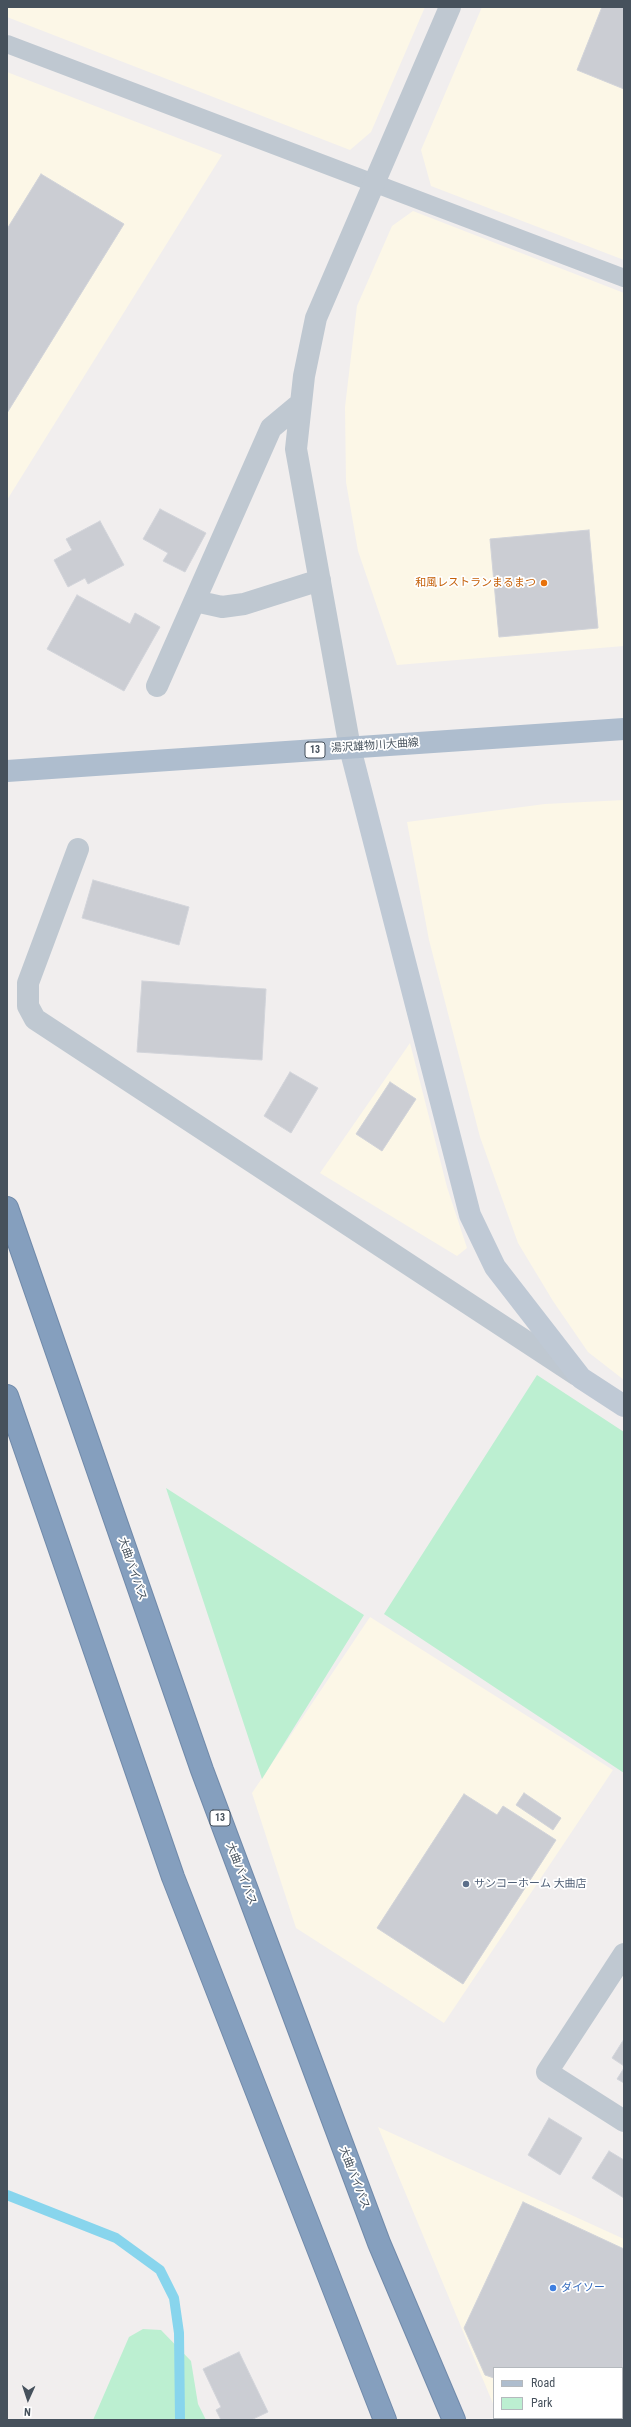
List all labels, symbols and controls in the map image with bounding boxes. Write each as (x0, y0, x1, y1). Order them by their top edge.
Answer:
place label: 和風レストランまるまつ (415, 576, 536, 590)
marker: 和風レストランまるまつ (539, 578, 549, 588)
street label: 湯沢雄物川大曲線 (331, 736, 419, 756)
road number: 13 (305, 742, 325, 758)
street label: 大曲バイパス (115, 1536, 149, 1602)
road number: 13 (210, 1810, 230, 1826)
street label: 大曲バイパス (223, 1841, 259, 1907)
place label: サンコーホーム 大曲店 (474, 1877, 587, 1891)
marker: サンコーホーム 大曲店 (461, 1879, 471, 1889)
street label: 大曲バイパス (336, 2145, 372, 2211)
place label: ダイソー (561, 2281, 605, 2295)
marker: ダイソー (548, 2283, 558, 2293)
legend (493, 2367, 623, 2419)
text: Road (531, 2376, 555, 2390)
north arrow (8, 2379, 48, 2419)
text: Park (531, 2396, 552, 2410)
text: N (24, 2405, 31, 2418)

